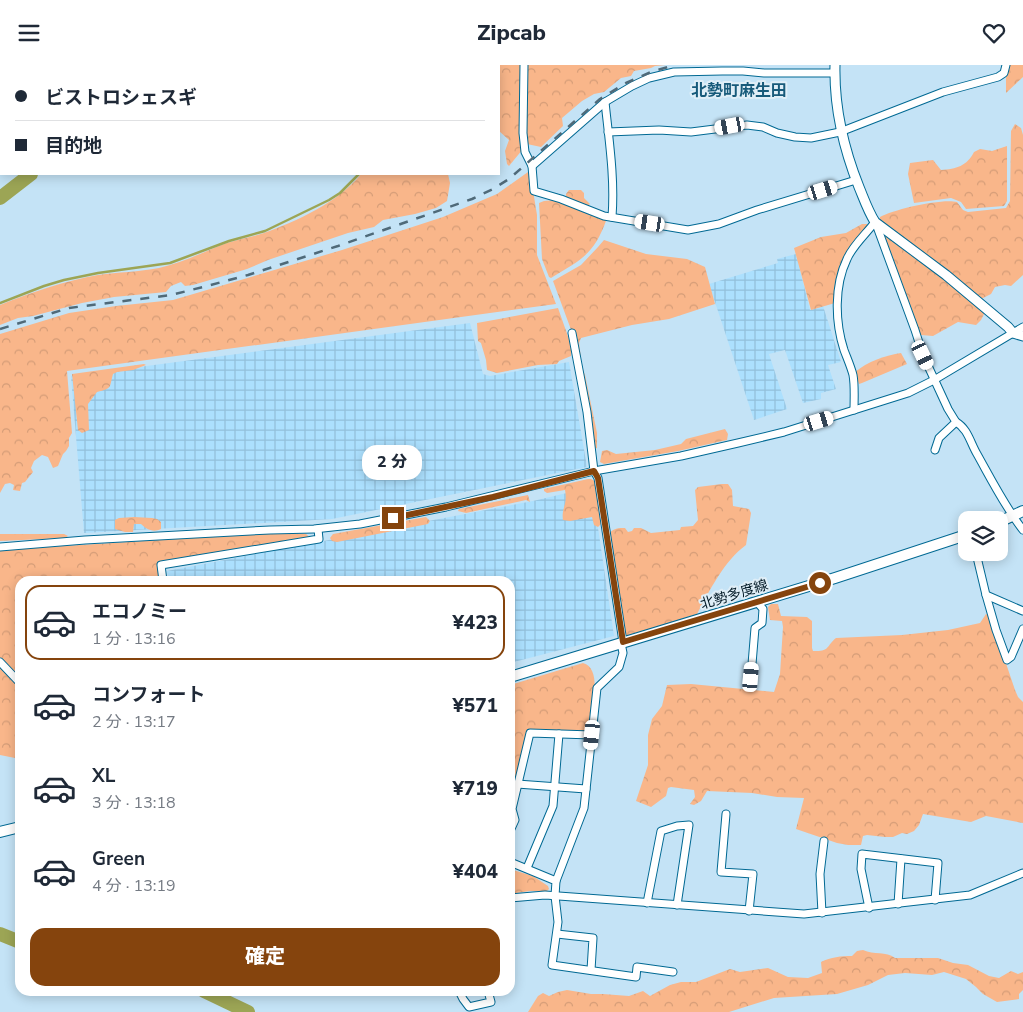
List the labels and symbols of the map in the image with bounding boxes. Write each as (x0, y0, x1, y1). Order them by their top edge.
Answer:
district label: 北勢町麻生田 (691, 80, 787, 102)
car (713, 116, 746, 136)
car (806, 178, 839, 202)
car (634, 213, 665, 233)
car (909, 338, 936, 372)
car (802, 409, 835, 433)
callout: 2 分 (363, 445, 423, 481)
route end (382, 507, 404, 529)
route start (809, 572, 831, 594)
street label: 北勢多度線 (698, 575, 770, 614)
car (742, 661, 759, 693)
car (582, 719, 601, 751)

